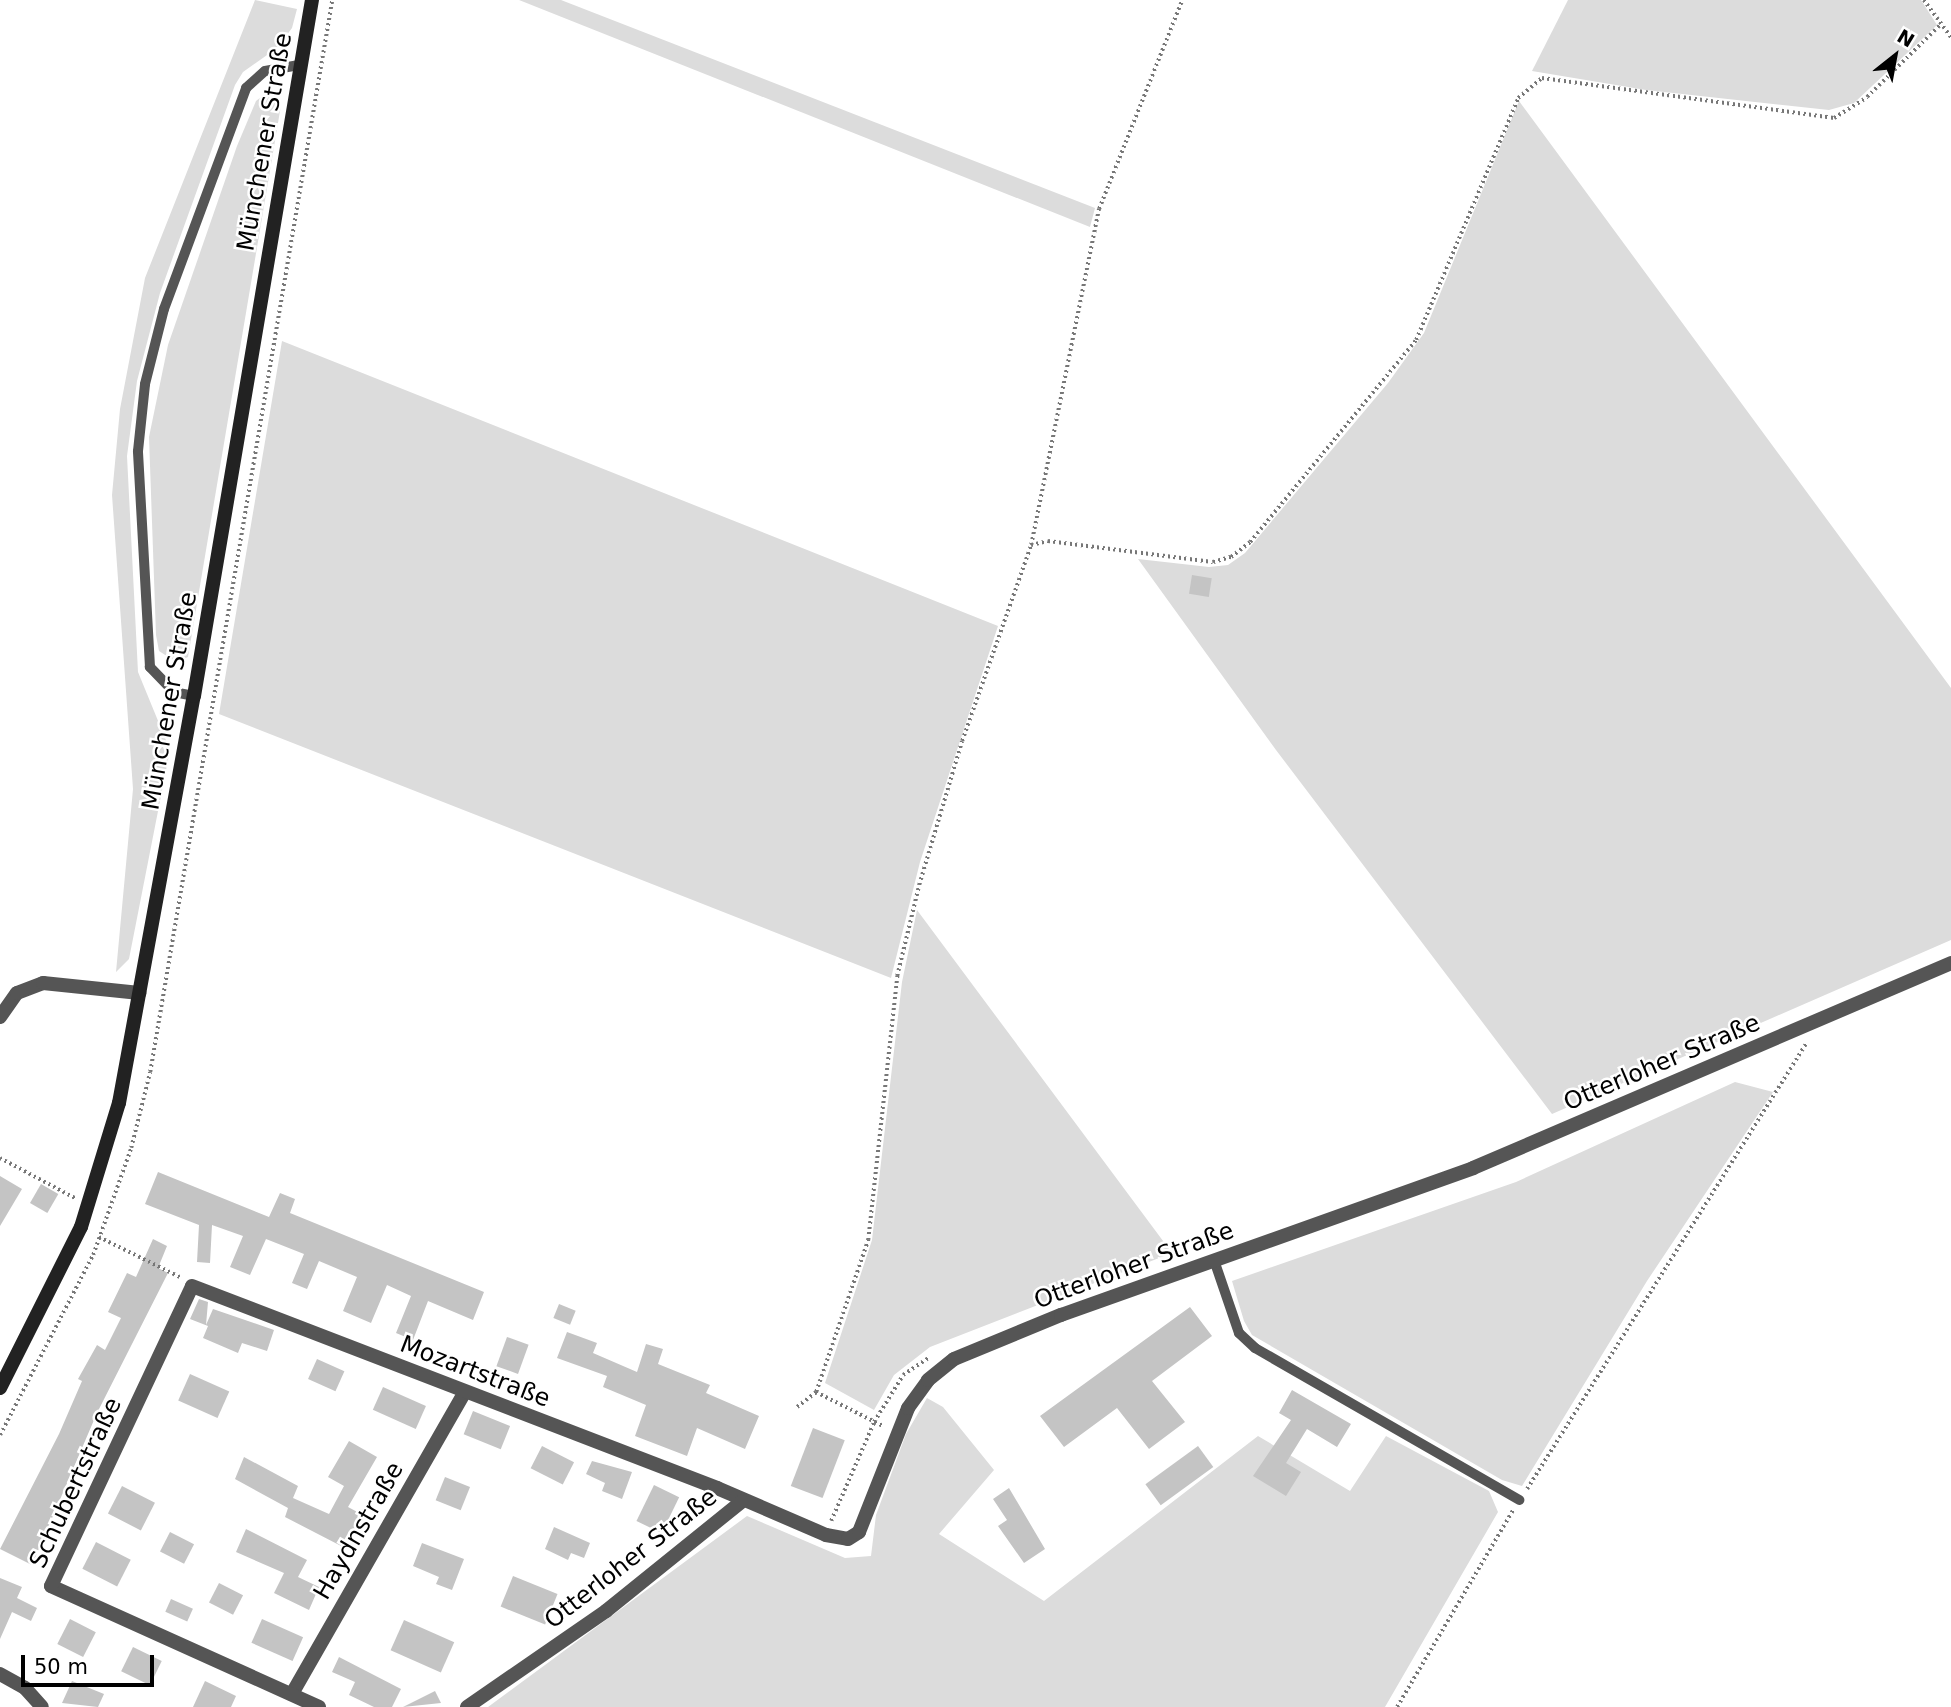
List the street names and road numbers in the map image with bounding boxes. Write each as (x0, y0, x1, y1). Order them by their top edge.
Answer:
street label: Münchener Straße (232, 31, 298, 253)
street label: Münchener Straße (137, 590, 203, 812)
street label: Otterloher Straße (1560, 1009, 1764, 1117)
street label: Otterloher Straße (1030, 1217, 1238, 1315)
street label: Mozartstraße (396, 1330, 554, 1414)
street label: Schubertstraße (24, 1393, 128, 1573)
street label: Haydnstraße (308, 1457, 410, 1605)
street label: Otterloher Straße (539, 1483, 723, 1635)

